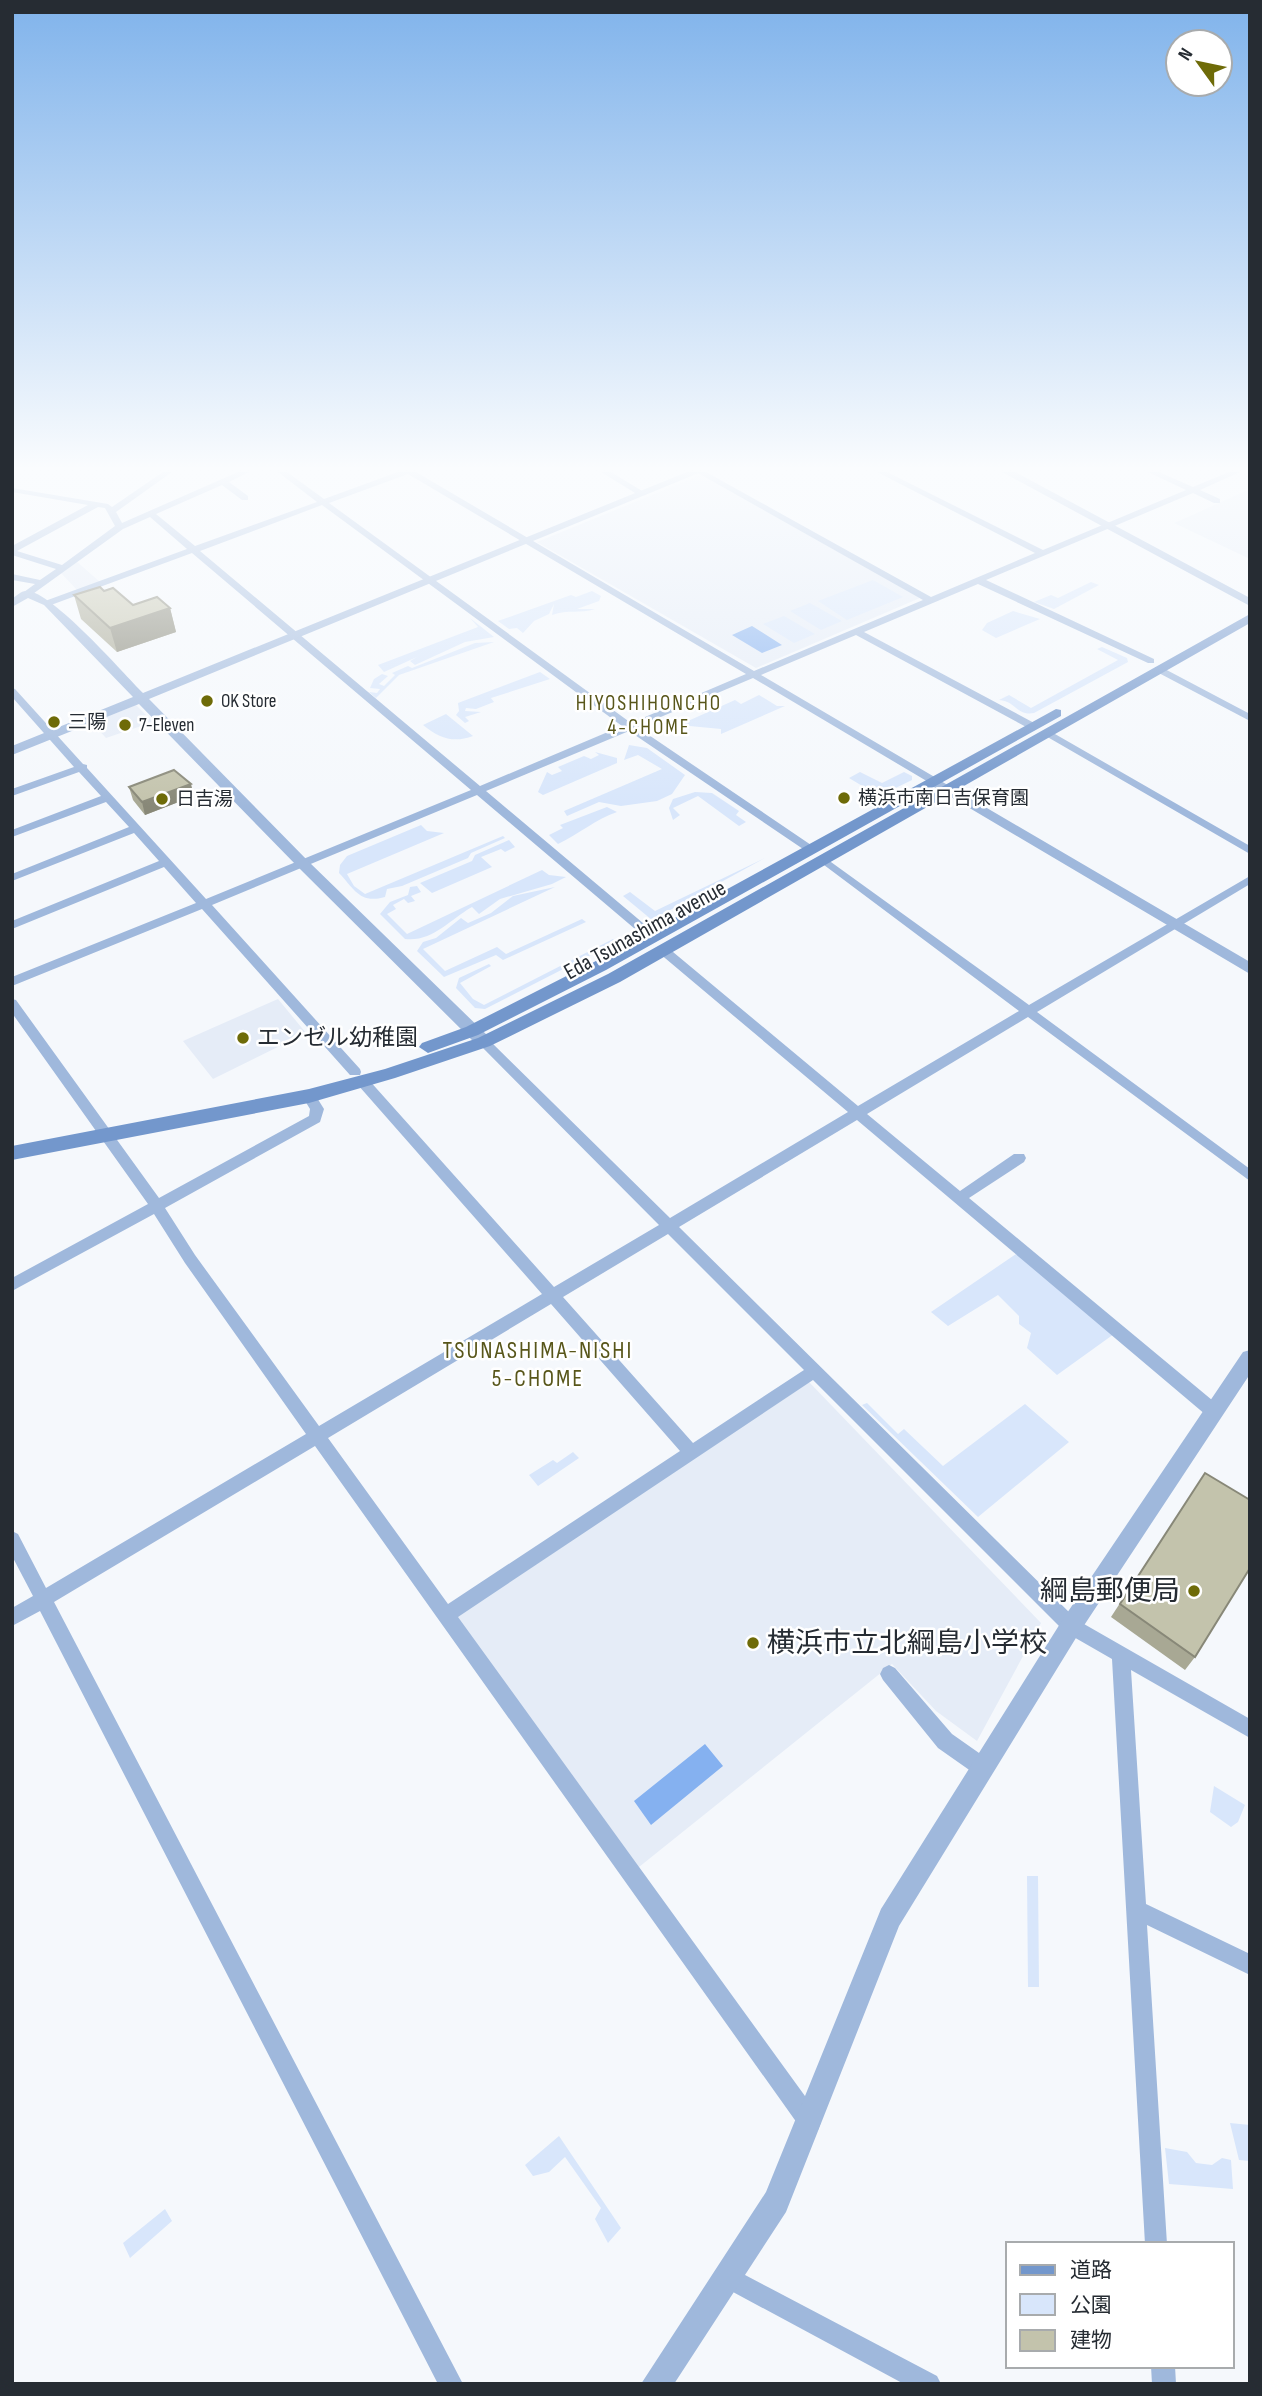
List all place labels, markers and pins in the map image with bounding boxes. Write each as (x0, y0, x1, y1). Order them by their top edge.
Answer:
place label: OK Store (221, 690, 276, 713)
marker: OK Store (199, 693, 215, 709)
place label: 三陽 (68, 711, 106, 734)
marker: 三陽 (46, 714, 62, 730)
place label: 7-Eleven (139, 714, 194, 737)
marker: 7-Eleven (117, 717, 133, 733)
place label: 横浜市南日吉保育園 (858, 787, 1029, 810)
place label: 日吉湯 (176, 788, 233, 811)
marker: 横浜市南日吉保育園 (836, 790, 852, 806)
marker: 日吉湯 (154, 791, 170, 807)
place label: エンゼル幼稚園 (257, 1024, 418, 1052)
marker: エンゼル幼稚園 (235, 1030, 251, 1046)
place label: 綱島郵便局 (1040, 1575, 1180, 1608)
marker: 綱島郵便局 (1186, 1583, 1202, 1599)
place label: 横浜市立北綱島小学校 (767, 1627, 1047, 1660)
marker: 横浜市立北綱島小学校 (745, 1635, 761, 1651)

